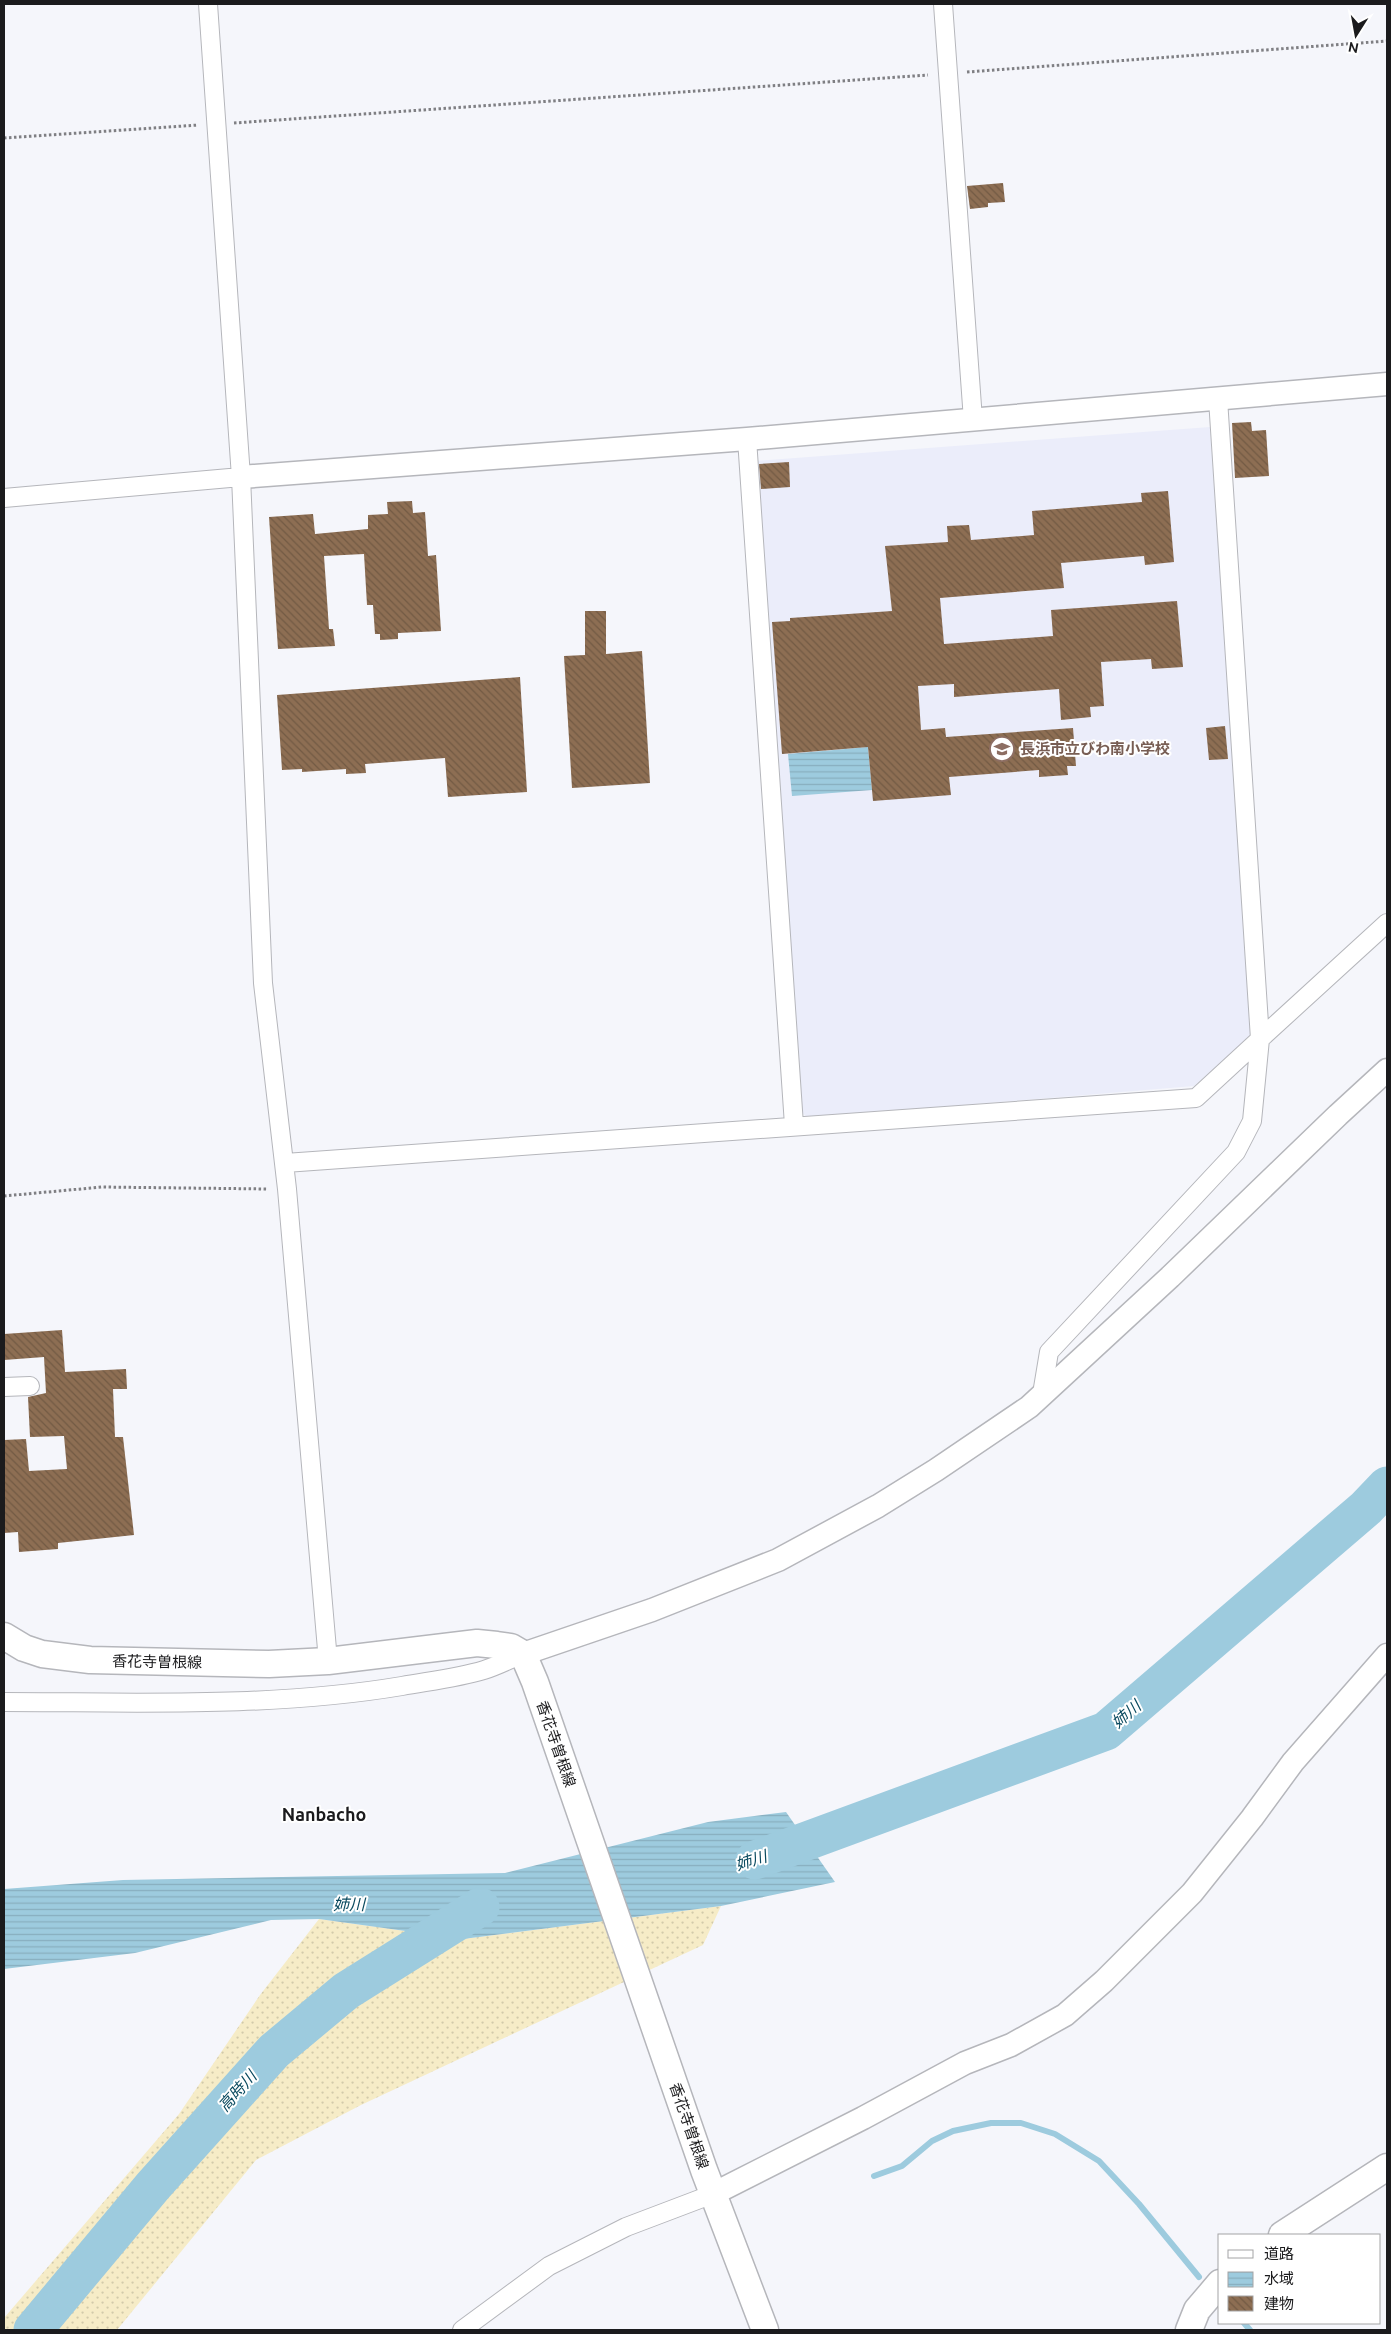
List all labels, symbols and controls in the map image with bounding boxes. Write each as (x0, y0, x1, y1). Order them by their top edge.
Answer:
north arrow (1331, 10, 1381, 60)
text: N (1347, 39, 1360, 57)
school or university icon: 長浜市立びわ南小学校 (989, 736, 1015, 762)
place label: 長浜市立びわ南小学校 (1020, 740, 1170, 757)
street label: 香花寺曽根線 (112, 1652, 202, 1671)
water label: 姉川 (1108, 1695, 1145, 1731)
street label: 香花寺曽根線 (534, 1699, 579, 1789)
district label: Nanbacho (282, 1804, 366, 1824)
water label: 姉川 (733, 1846, 771, 1873)
water label: 姉川 (333, 1895, 367, 1913)
water label: 高時川 (214, 2066, 261, 2115)
street label: 香花寺曽根線 (667, 2081, 712, 2171)
legend (1218, 2234, 1381, 2324)
text: 道路 (1264, 2245, 1294, 2262)
text: 水域 (1264, 2270, 1294, 2287)
text: 建物 (1264, 2295, 1294, 2312)

